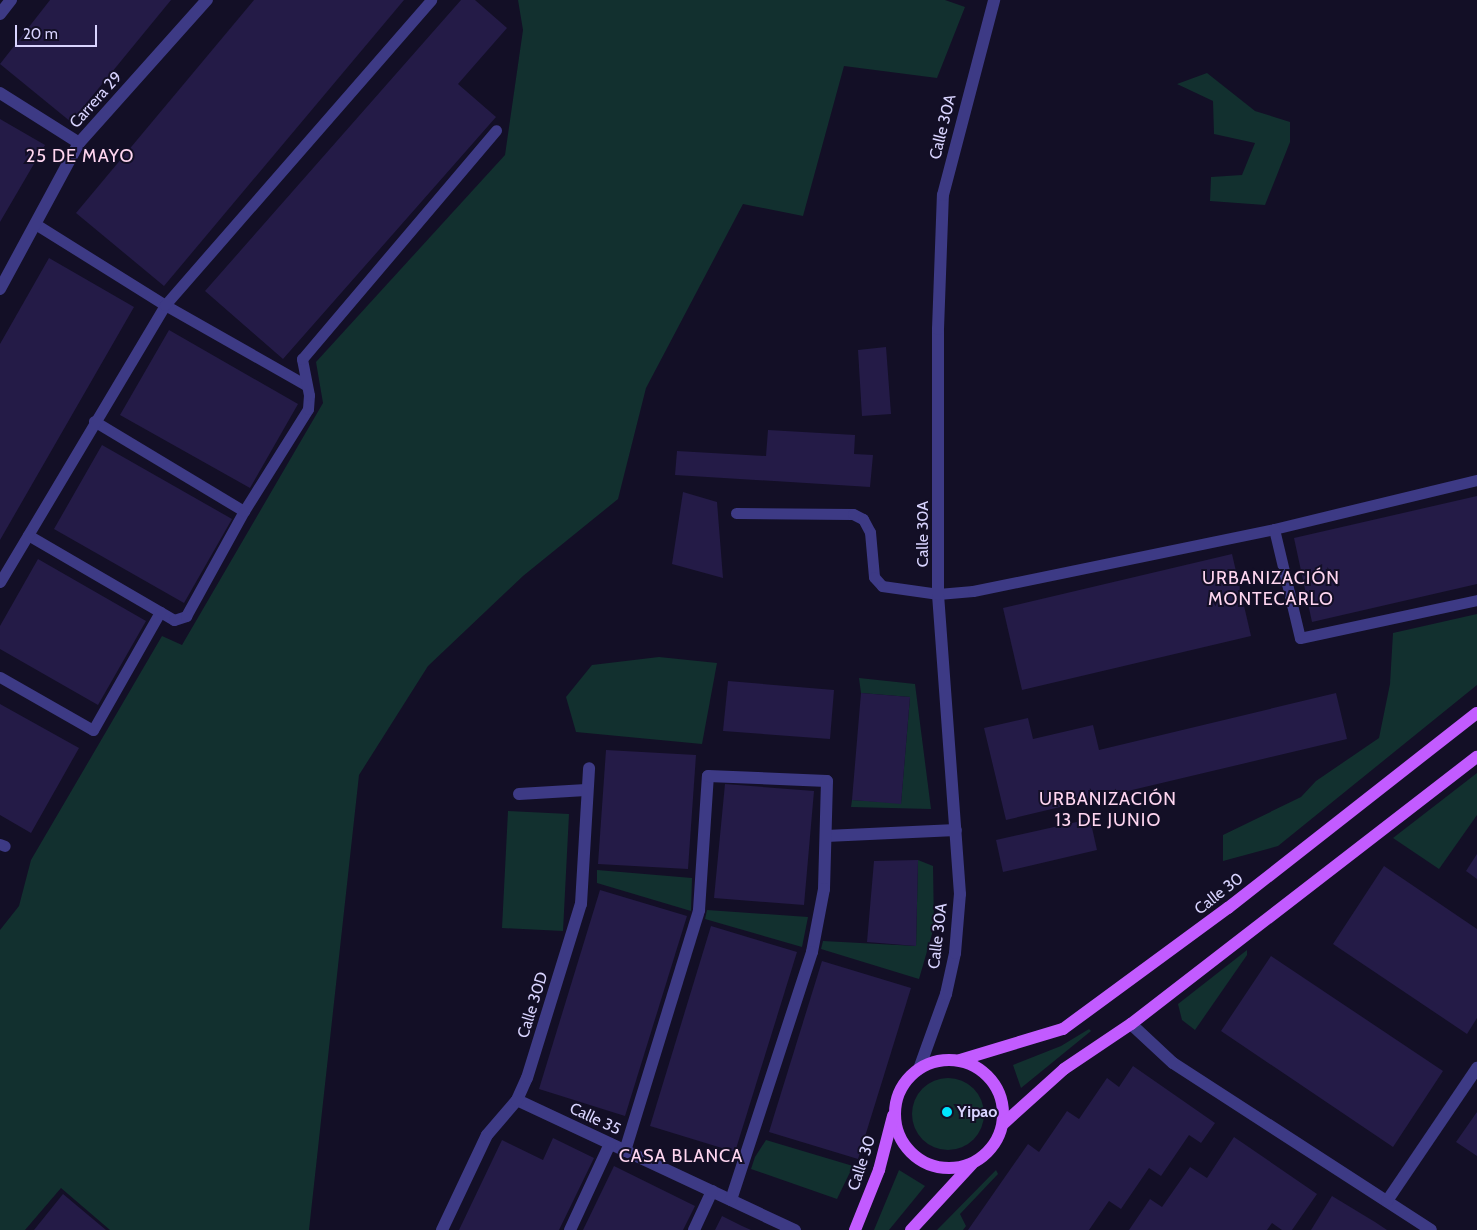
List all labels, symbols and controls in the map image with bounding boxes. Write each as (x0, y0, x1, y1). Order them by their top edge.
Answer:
scale bar (18, 15, 100, 47)
text: 20 m (23, 25, 58, 43)
street label: Carrera 29 (66, 68, 126, 132)
street label: Calle 30A (926, 93, 960, 161)
district label: 25 DE MAYO (25, 145, 135, 167)
street label: Calle 30A (913, 501, 933, 567)
district label: URBANIZACIÓN MONTECARLO (1201, 568, 1341, 610)
district label: URBANIZACIÓN 13 DE JUNIO (1038, 789, 1178, 832)
street label: Calle 30 (1191, 869, 1247, 919)
street label: Calle 30A (924, 902, 952, 970)
street label: Calle 30D (514, 970, 552, 1040)
street label: Calle 35 (566, 1099, 624, 1139)
place label: Yipao (957, 1102, 997, 1122)
marker: Yipao (941, 1106, 953, 1118)
street label: Calle 30 (844, 1133, 880, 1193)
district label: CASA BLANCA (617, 1145, 745, 1167)

